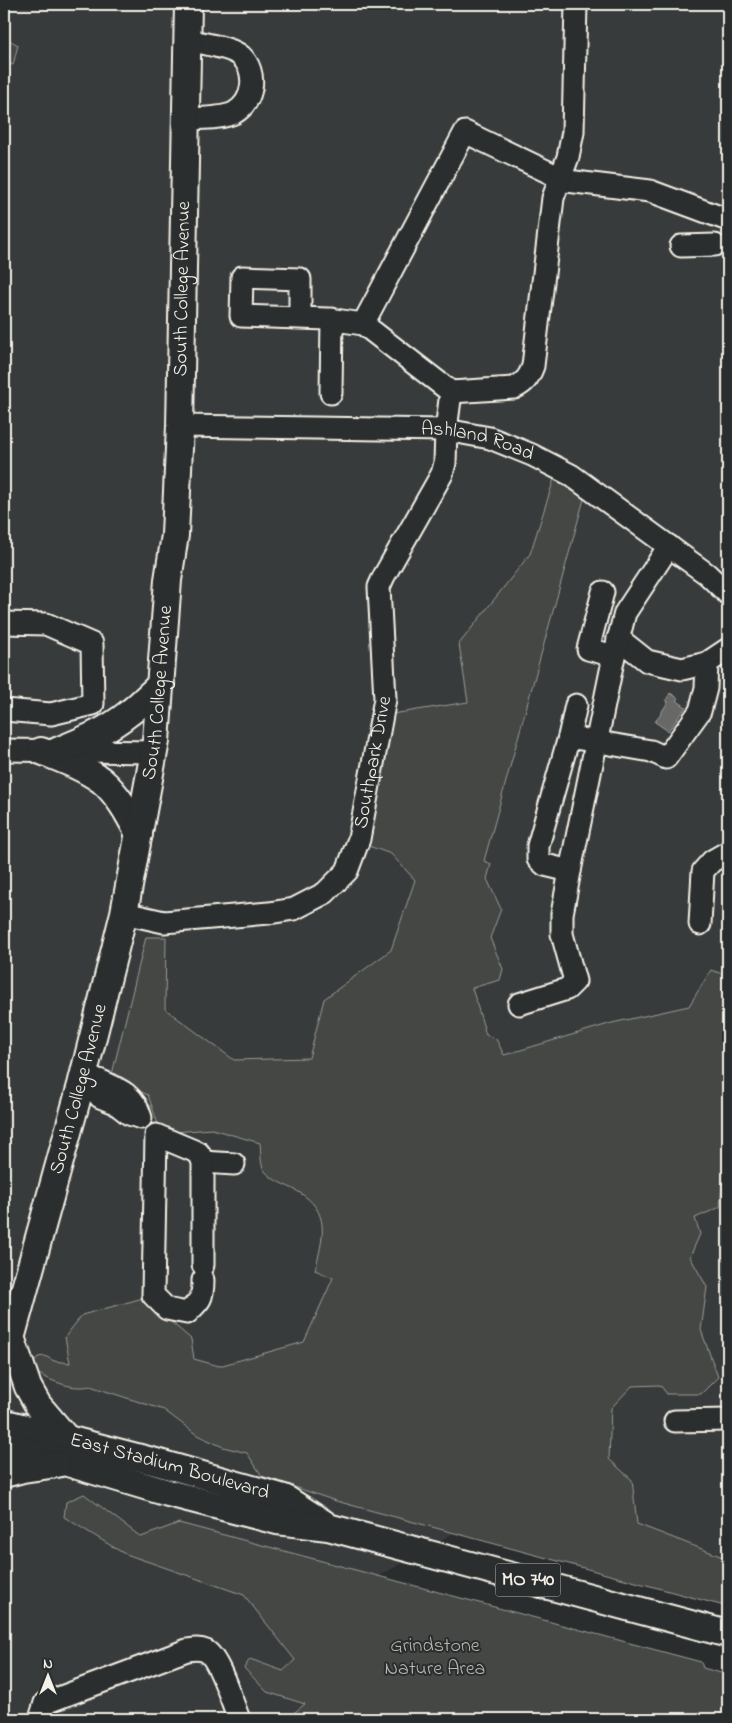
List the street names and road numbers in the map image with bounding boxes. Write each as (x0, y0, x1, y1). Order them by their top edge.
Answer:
street label: South College Avenue (166, 201, 199, 377)
street label: Ashland Road (421, 415, 538, 469)
street label: South College Avenue (135, 604, 181, 782)
street label: Southpark Drive (347, 693, 400, 831)
street label: South College Avenue (43, 1001, 115, 1178)
street label: East Stadium Boulevard (67, 1426, 273, 1508)
road number: MO 740 (496, 1564, 560, 1596)

